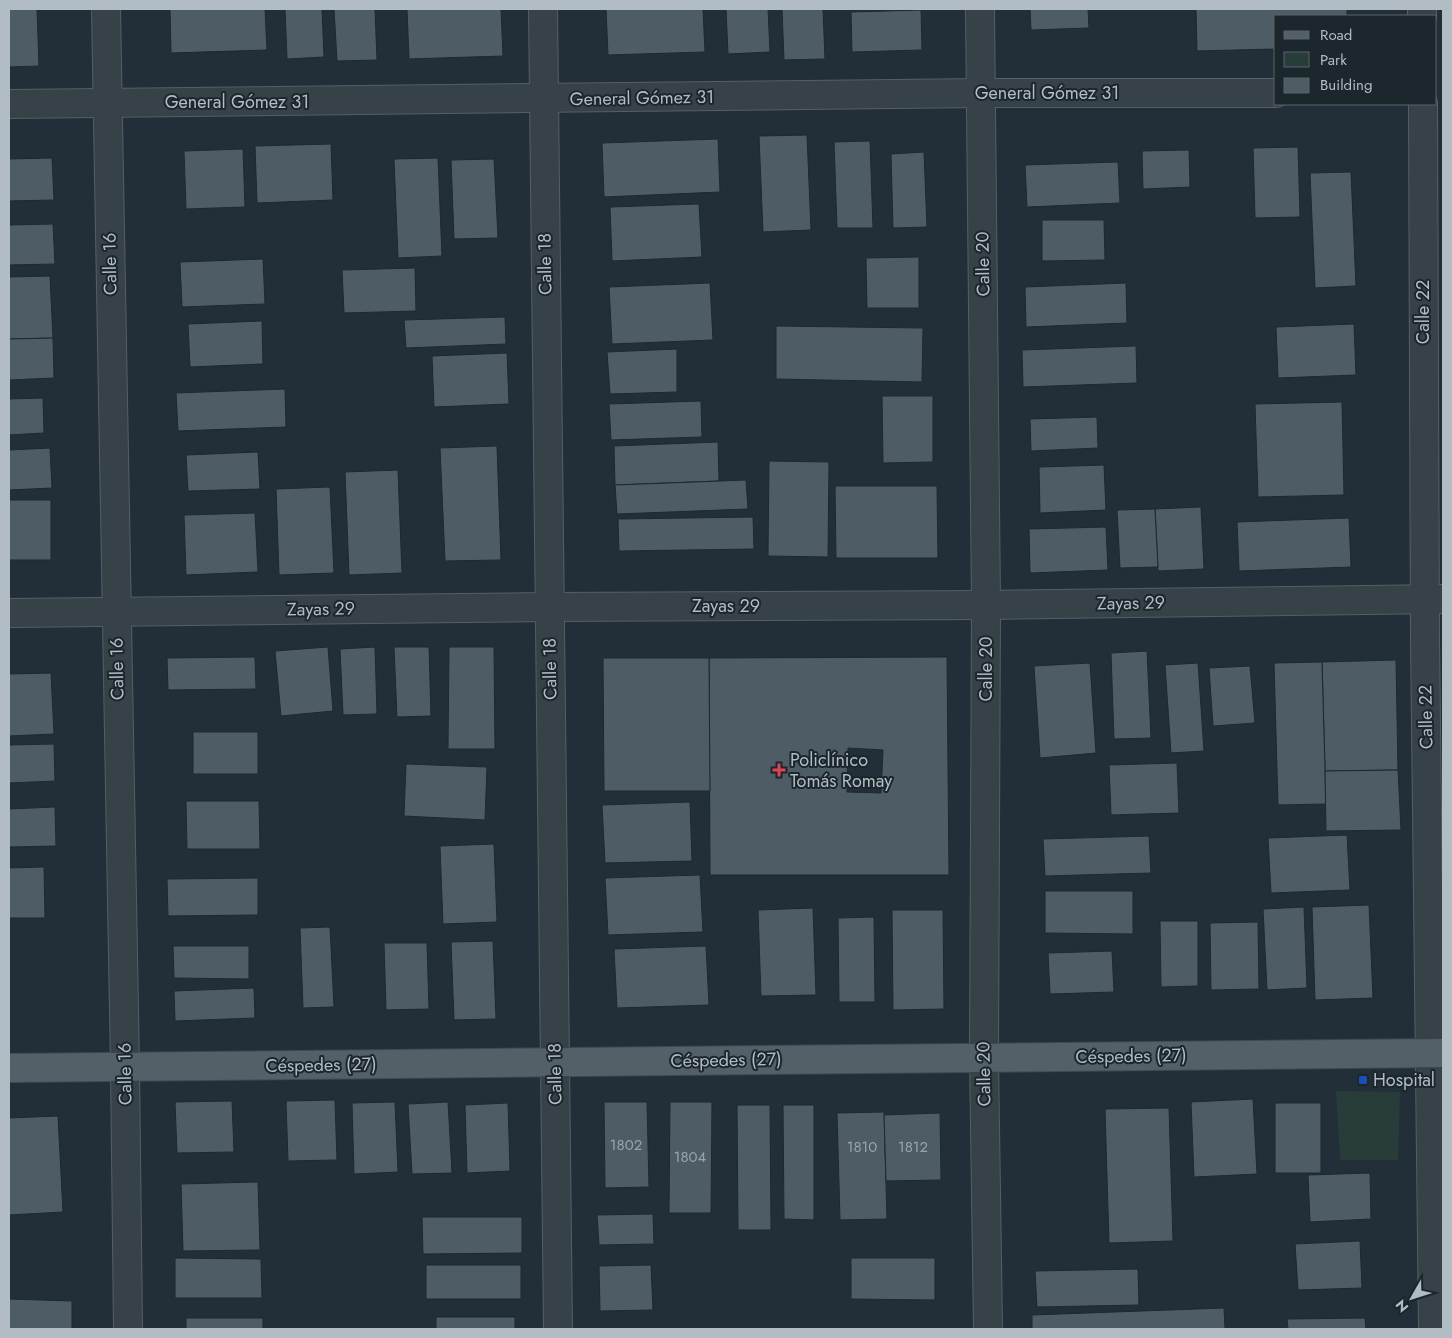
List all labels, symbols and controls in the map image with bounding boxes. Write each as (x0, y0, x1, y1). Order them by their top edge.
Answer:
legend (1274, 15, 1437, 105)
text: Road (1320, 24, 1352, 46)
text: Park (1320, 49, 1347, 71)
text: Building (1320, 74, 1372, 96)
street label: General Gómez 31 (975, 80, 1119, 106)
street label: General Gómez 31 (569, 84, 715, 112)
street label: General Gómez 31 (165, 89, 309, 115)
street label: Calle 20 (969, 231, 997, 297)
street label: Calle 16 (96, 233, 124, 295)
street label: Calle 18 (531, 233, 559, 295)
street label: Calle 22 (1410, 280, 1436, 344)
street label: Zayas 29 (1097, 589, 1165, 617)
street label: Zayas 29 (692, 593, 760, 619)
street label: Zayas 29 (287, 595, 355, 623)
street label: Calle 20 (973, 636, 999, 701)
street label: Calle 16 (103, 638, 131, 700)
street label: Calle 18 (536, 638, 564, 700)
street label: Calle 22 (1412, 685, 1440, 749)
place label: Policlínico Tomás Romay (790, 747, 892, 794)
marker: Policlínico Tomás Romay (772, 763, 786, 777)
street label: Calle 20 (970, 1041, 998, 1107)
street label: Céspedes (27) (1075, 1042, 1187, 1070)
street label: Calle 16 (111, 1043, 139, 1105)
street label: Calle 18 (541, 1043, 569, 1105)
street label: Céspedes (27) (670, 1046, 782, 1074)
street label: Céspedes (27) (265, 1051, 377, 1079)
place label: Hospital (1373, 1067, 1435, 1093)
marker: Hospital (1357, 1074, 1369, 1086)
house number: 1802 (610, 1134, 642, 1156)
house number: 1810 (847, 1136, 877, 1158)
house number: 1812 (898, 1136, 928, 1158)
house number: 1804 (674, 1146, 707, 1168)
north arrow (1387, 1273, 1437, 1323)
text: N (1391, 1296, 1413, 1317)

